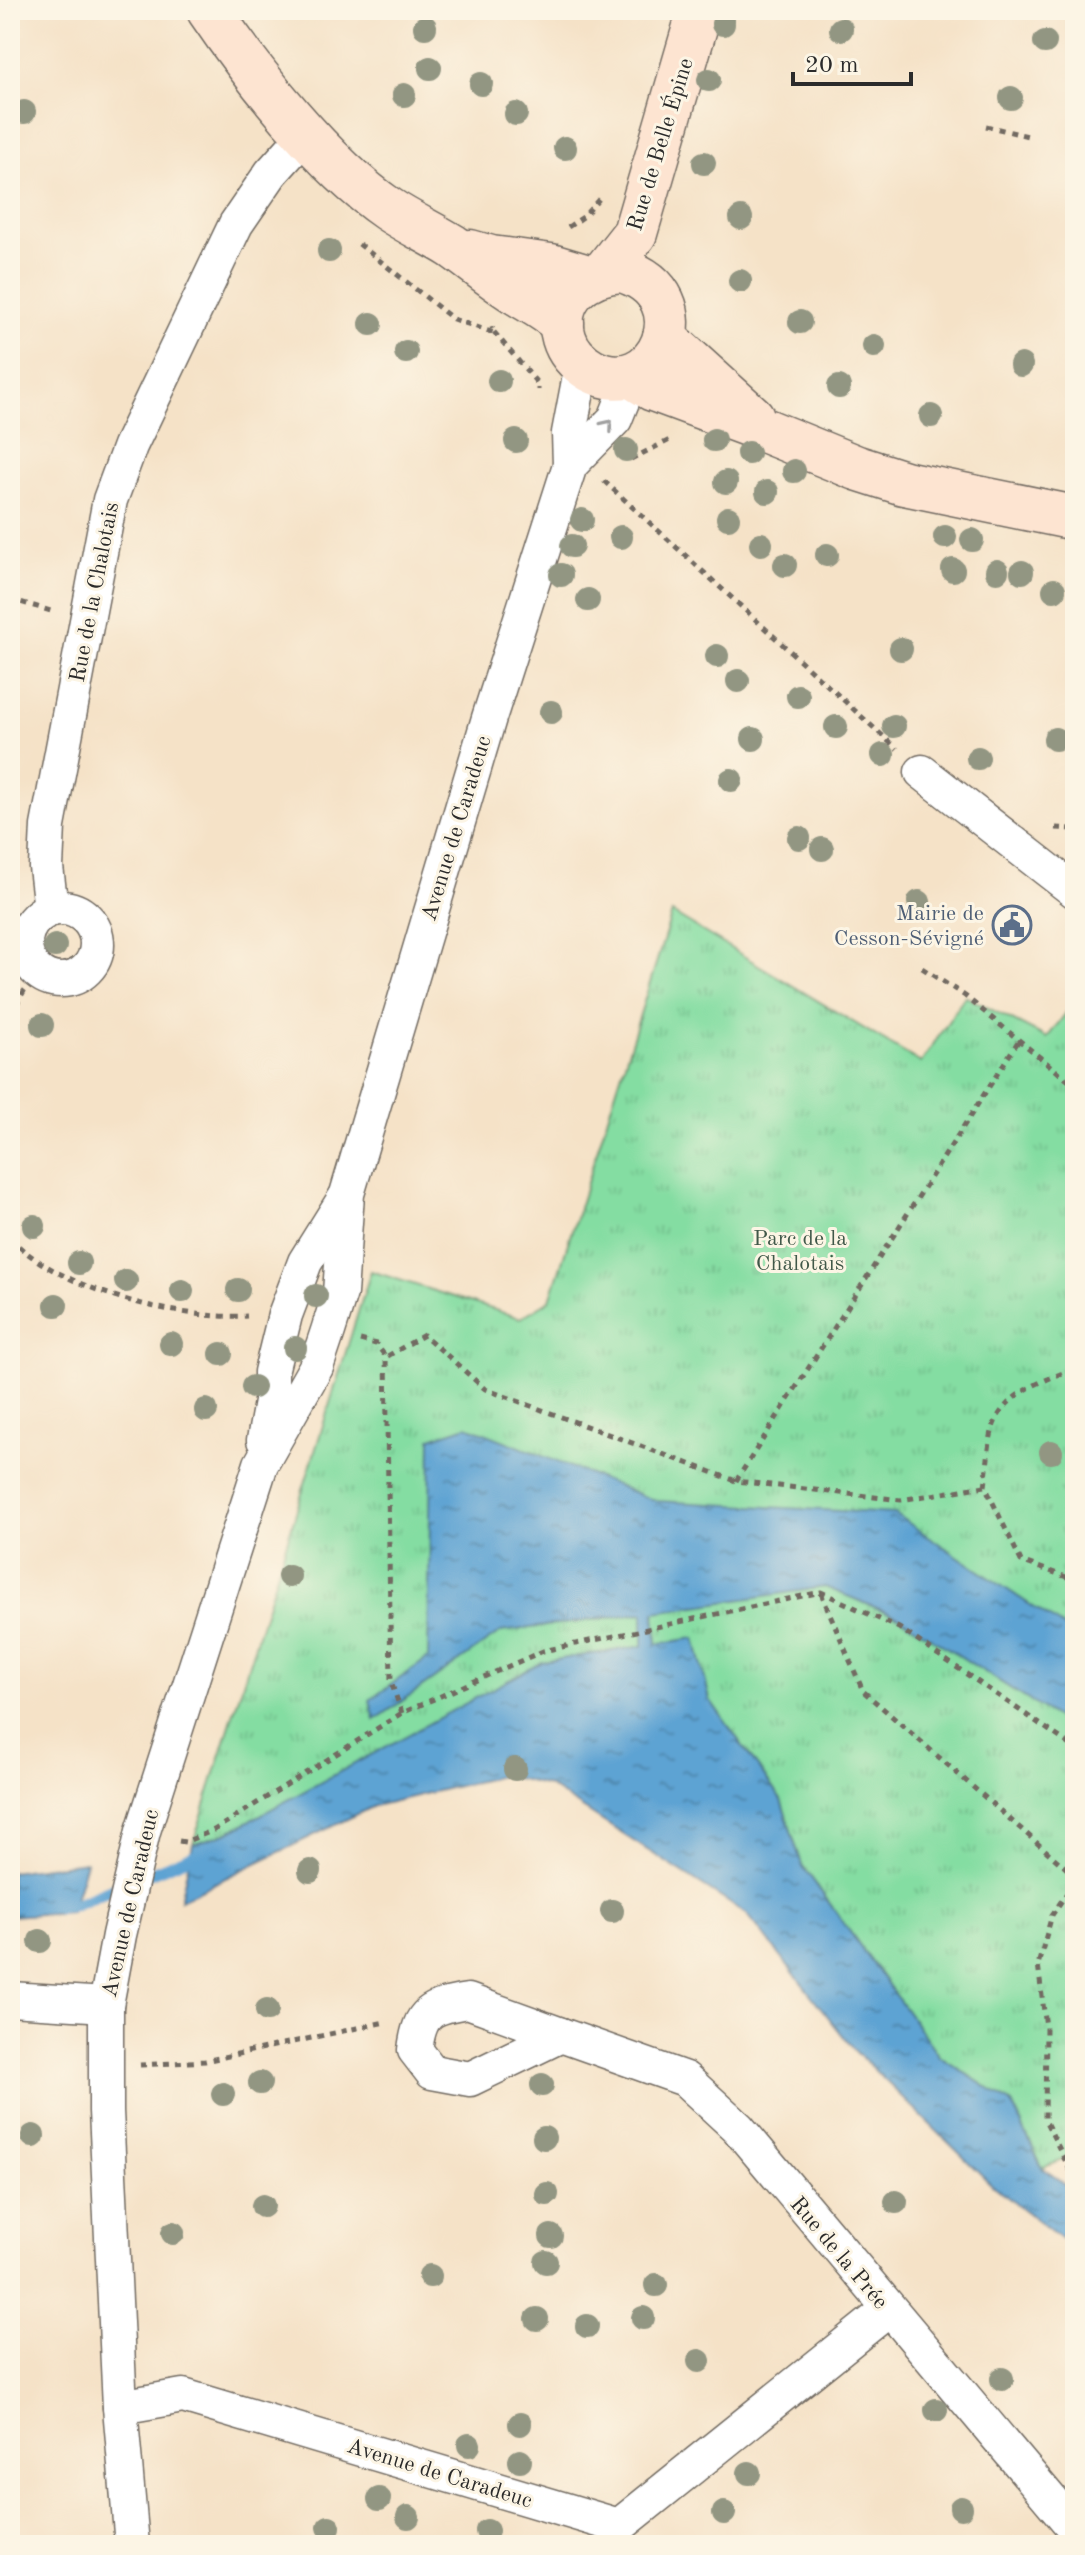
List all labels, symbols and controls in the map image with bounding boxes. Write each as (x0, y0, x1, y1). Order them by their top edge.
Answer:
scale bar (793, 36, 911, 86)
text: 20 m (805, 54, 859, 78)
street label: Rue de Belle Épine (621, 55, 698, 234)
one-way arrow (598, 419, 613, 434)
street label: Rue de la Chalotais (67, 500, 123, 684)
street label: Avenue de Caradeuc (418, 733, 496, 924)
place label: Mairie de Cesson-Sévigné (834, 903, 984, 950)
public building icon: Mairie de Cesson-Sévigné (991, 904, 1033, 946)
park label: Parc de la Chalotais (753, 1228, 847, 1275)
street label: Avenue de Caradeuc (99, 1807, 163, 2000)
street label: Rue de la Prée (785, 2193, 891, 2313)
street label: Avenue de Caradeuc (344, 2435, 535, 2513)

